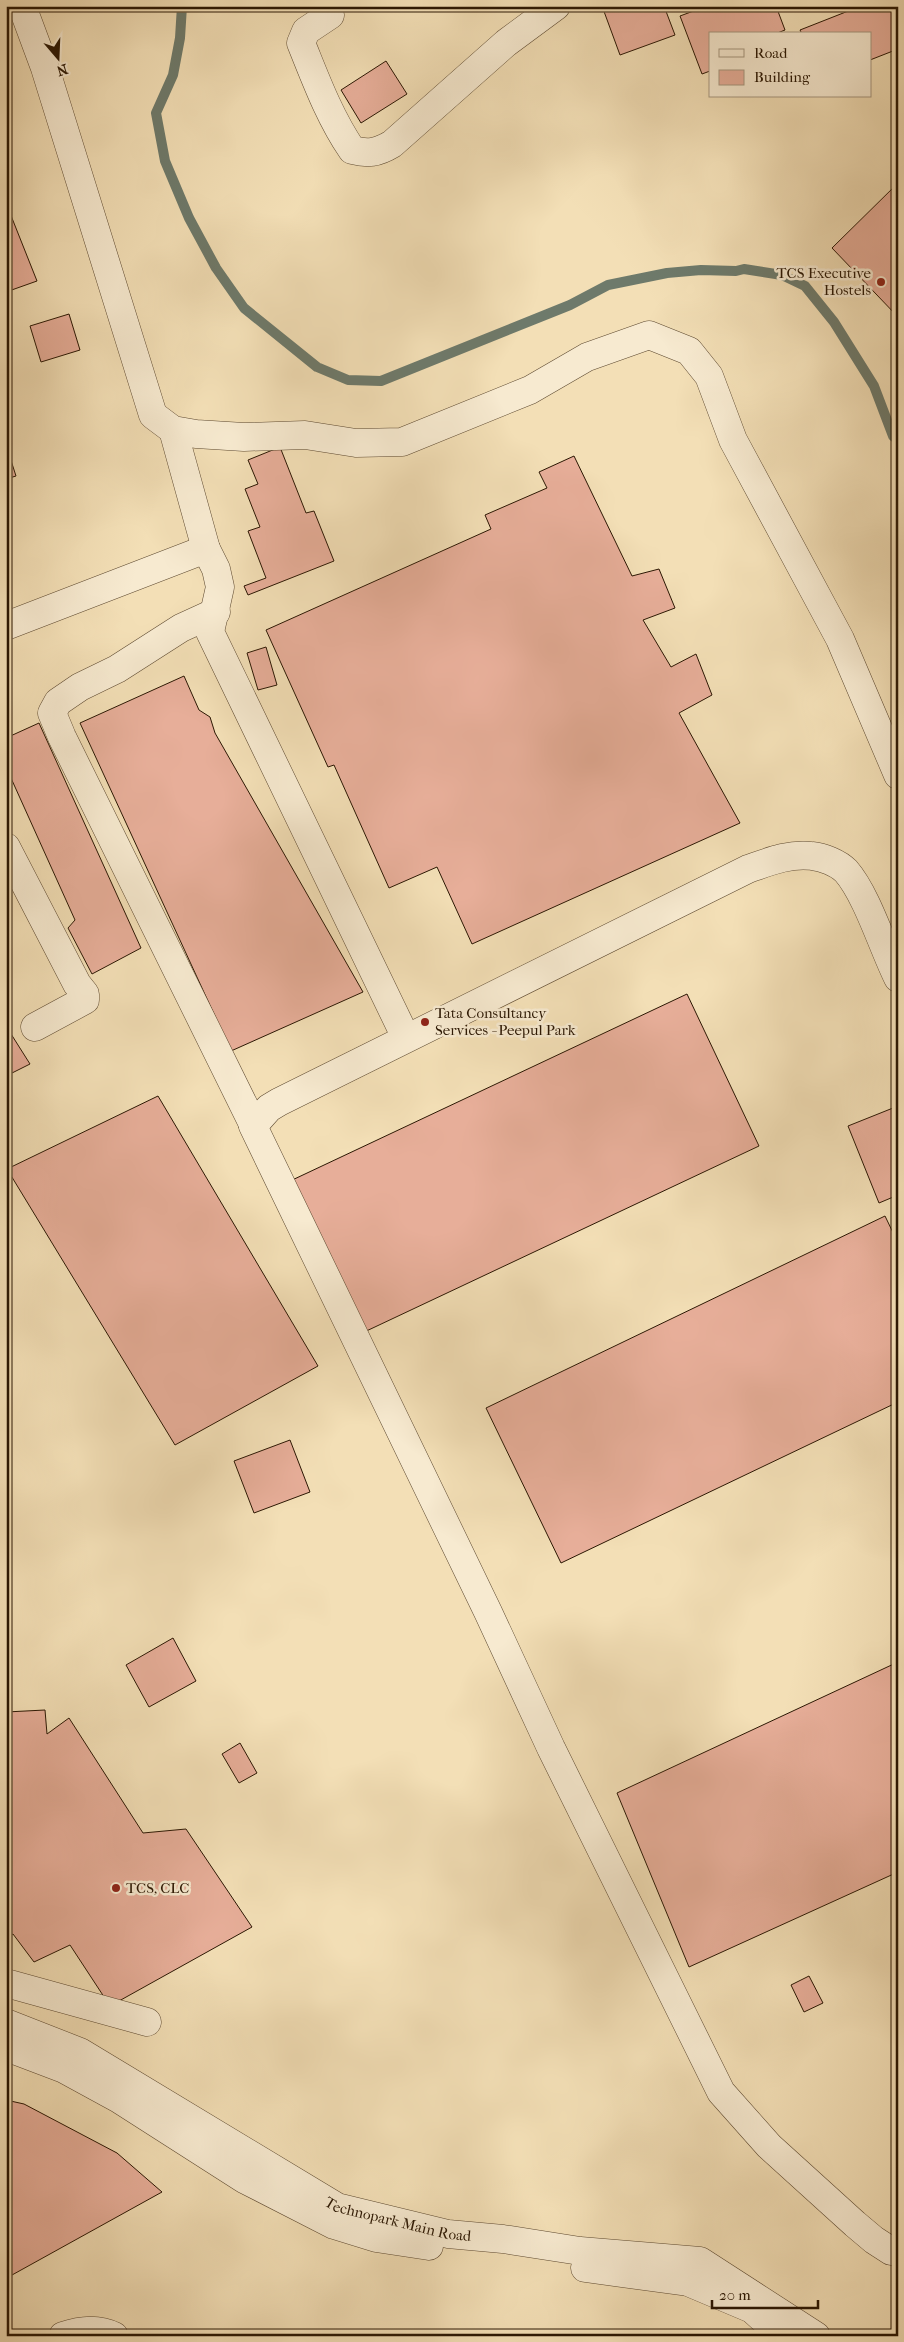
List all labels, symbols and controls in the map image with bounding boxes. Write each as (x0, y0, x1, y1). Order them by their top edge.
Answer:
north arrow (32, 32, 82, 82)
legend (709, 32, 872, 98)
text: Road (754, 44, 788, 62)
text: N (54, 60, 70, 80)
text: Building (754, 68, 811, 86)
place label: TCS Executive Hostels (777, 264, 872, 299)
marker: TCS Executive Hostels (875, 276, 887, 288)
place label: Tata Consultancy Services - Peepul Park (435, 1004, 576, 1039)
marker: Tata Consultancy Services - Peepul Park (419, 1016, 431, 1028)
place label: TCS, CLC (126, 1879, 189, 1897)
marker: TCS, CLC (110, 1882, 122, 1894)
street label: Technopark Main Road (321, 2193, 473, 2245)
scale bar (712, 2277, 818, 2309)
text: 20 m (719, 2286, 751, 2304)

